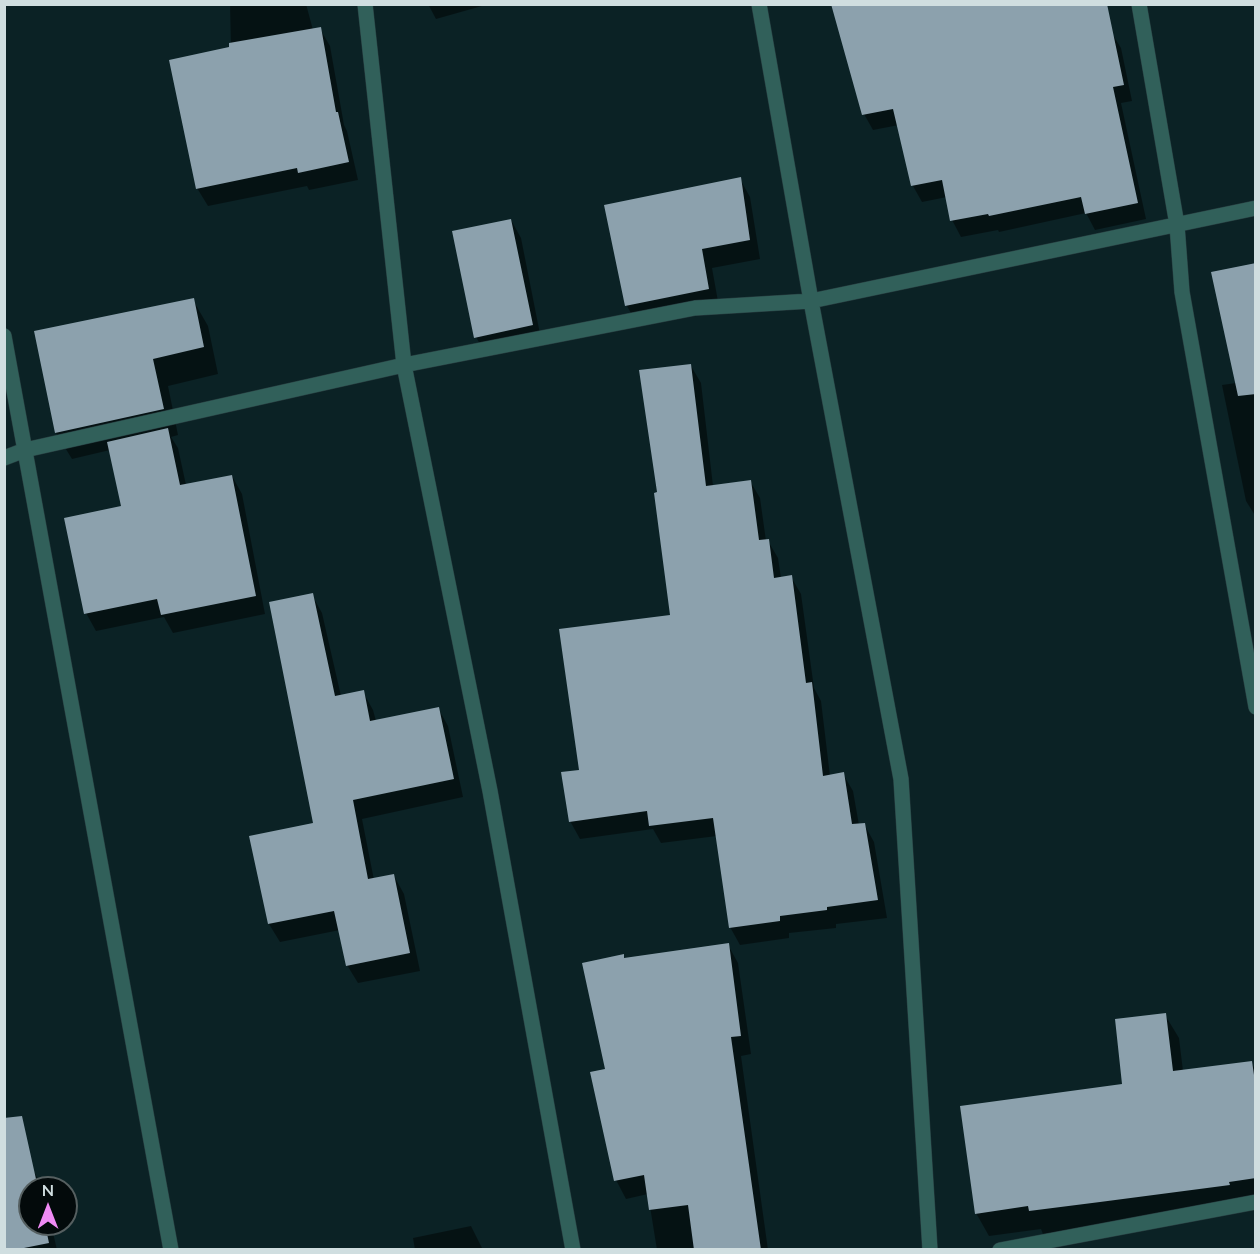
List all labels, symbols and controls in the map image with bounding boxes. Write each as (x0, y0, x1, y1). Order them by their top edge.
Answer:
north arrow (18, 1176, 78, 1236)
text: N (42, 1180, 54, 1199)

